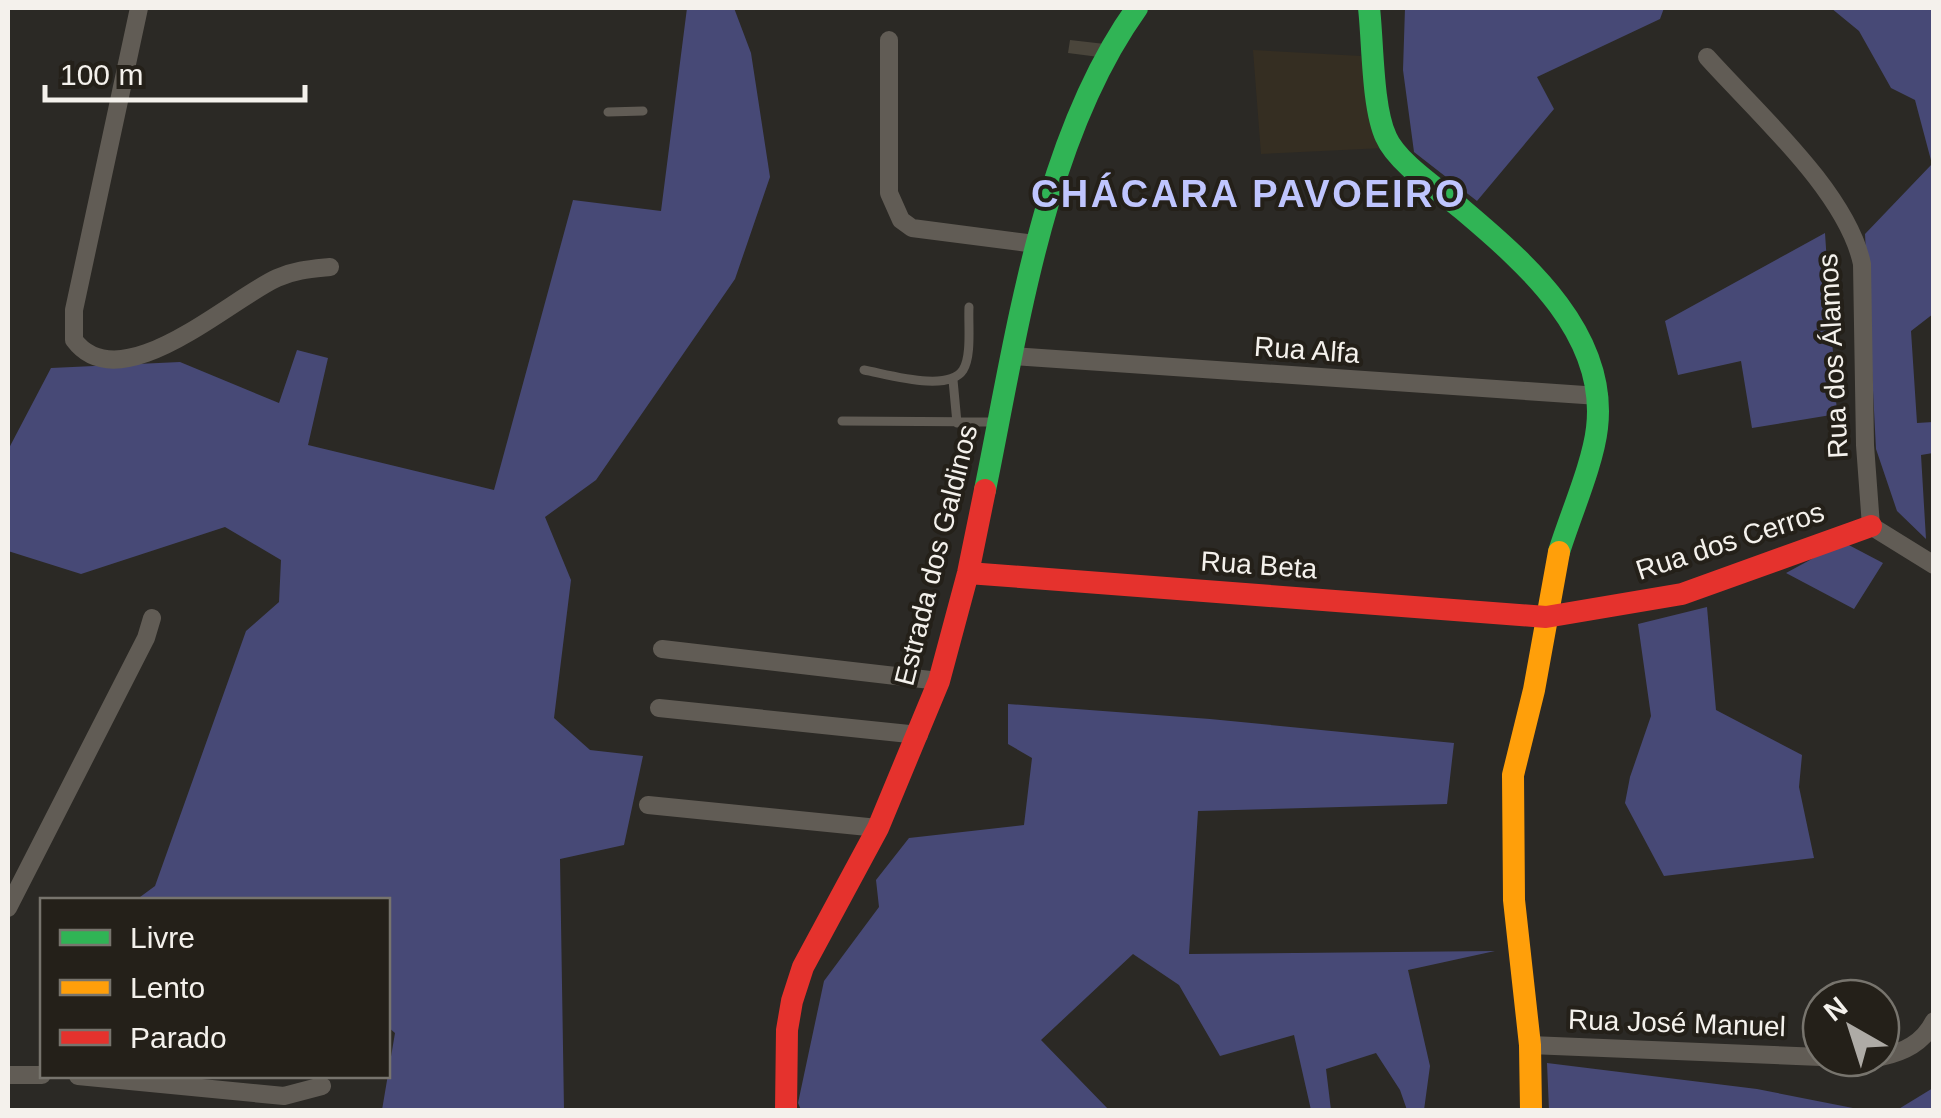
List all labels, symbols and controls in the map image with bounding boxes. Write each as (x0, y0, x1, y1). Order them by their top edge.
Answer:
scale bar (45, 40, 305, 102)
text: 100 m (60, 58, 143, 91)
district label: CHÁCARA PAVOEIRO (1031, 172, 1467, 215)
street label: Rua dos Álamos (1812, 253, 1854, 459)
street label: Rua Alfa (1253, 331, 1361, 369)
street label: Estrada dos Galdinos (889, 421, 983, 689)
street label: Rua dos Cerros (1632, 496, 1828, 586)
street label: Rua Beta (1200, 545, 1319, 585)
legend (40, 898, 390, 1078)
text: Livre (130, 921, 195, 954)
text: Lento (130, 971, 205, 1004)
north arrow (1801, 978, 1901, 1078)
text: N (1818, 991, 1853, 1027)
street label: Rua José Manuel (1568, 1004, 1786, 1042)
text: Parado (130, 1021, 227, 1054)

